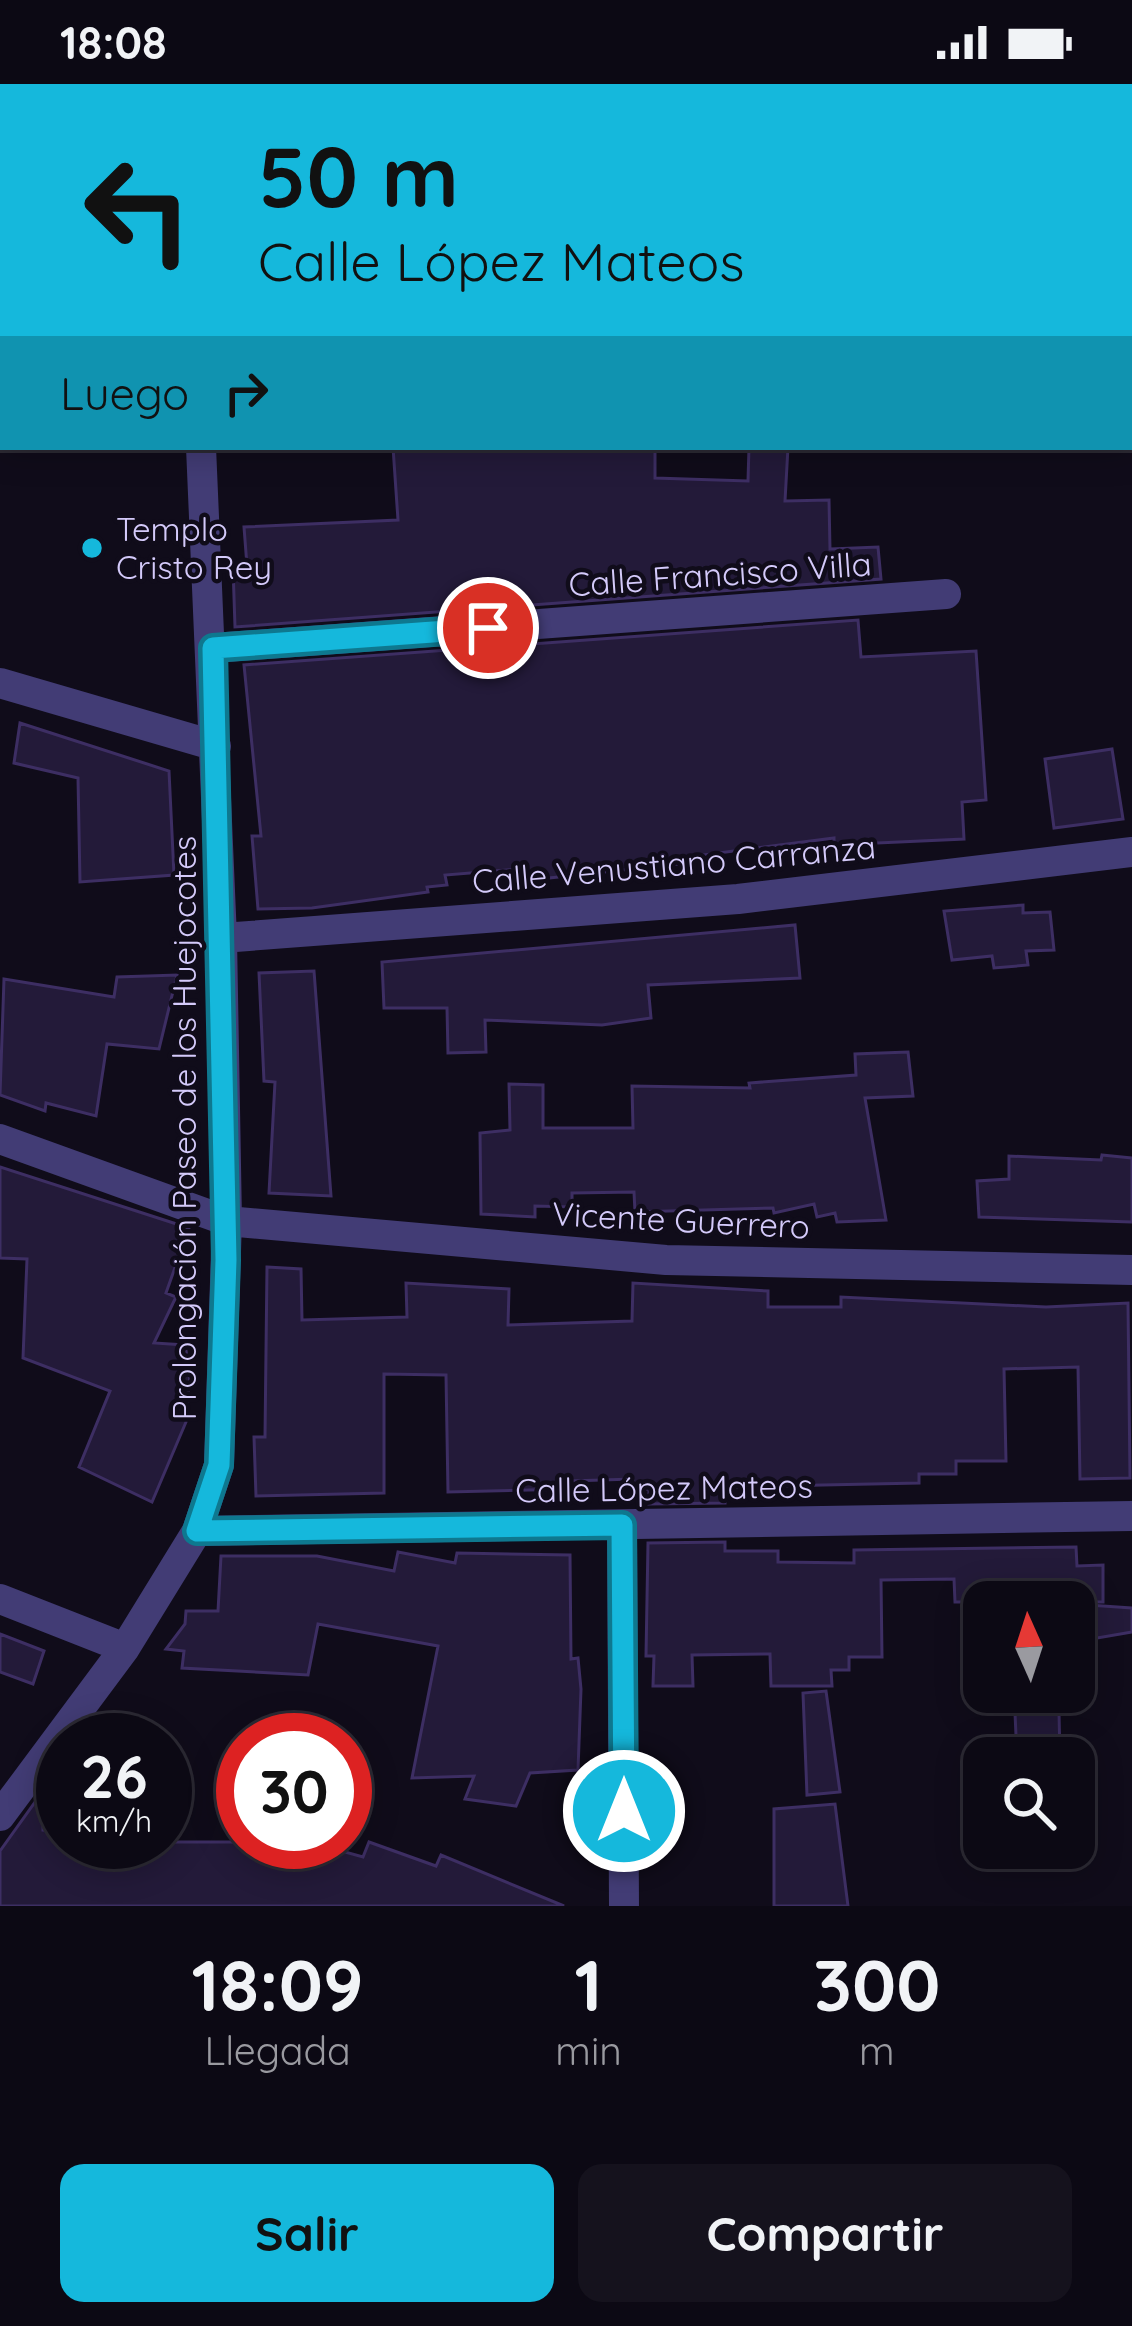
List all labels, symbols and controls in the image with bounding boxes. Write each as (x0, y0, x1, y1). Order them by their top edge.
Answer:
text: 18:08 (60, 14, 167, 70)
text: 50 m (258, 123, 459, 228)
icon: left (60, 132, 216, 288)
text: Calle López Mateos (258, 227, 745, 295)
icon: right (213, 360, 279, 426)
text: Luego (60, 365, 189, 421)
place label: Templo Cristo Rey (116, 508, 272, 587)
marker: Templo Cristo Rey (79, 535, 105, 561)
street label: Calle Francisco Villa (567, 542, 873, 605)
pin (437, 577, 539, 679)
icon: arrive (455, 595, 521, 661)
street label: Calle Venustiano Carranza (470, 825, 877, 902)
street label: Prolongación Paseo de los Huejocotes (163, 836, 204, 1420)
street label: Vicente Guerrero (551, 1192, 811, 1247)
street label: Calle López Mateos (515, 1464, 813, 1511)
north arrow (963, 1581, 1095, 1713)
map controls (963, 1581, 1095, 1869)
speed limit sign: 30 (216, 1713, 372, 1869)
button: search (963, 1737, 1095, 1869)
text: 26 (80, 1738, 148, 1813)
position arrow (561, 1748, 687, 1874)
text: km/h (76, 1802, 152, 1840)
text: 18:09 (192, 1939, 364, 2029)
text: 1 (575, 1939, 603, 2029)
text: 300 (813, 1939, 940, 2029)
text: Llegada (205, 2026, 351, 2075)
text: min (555, 2026, 622, 2075)
text: m (859, 2026, 895, 2075)
button: Salir (60, 2164, 554, 2302)
button: Compartir (578, 2164, 1072, 2302)

